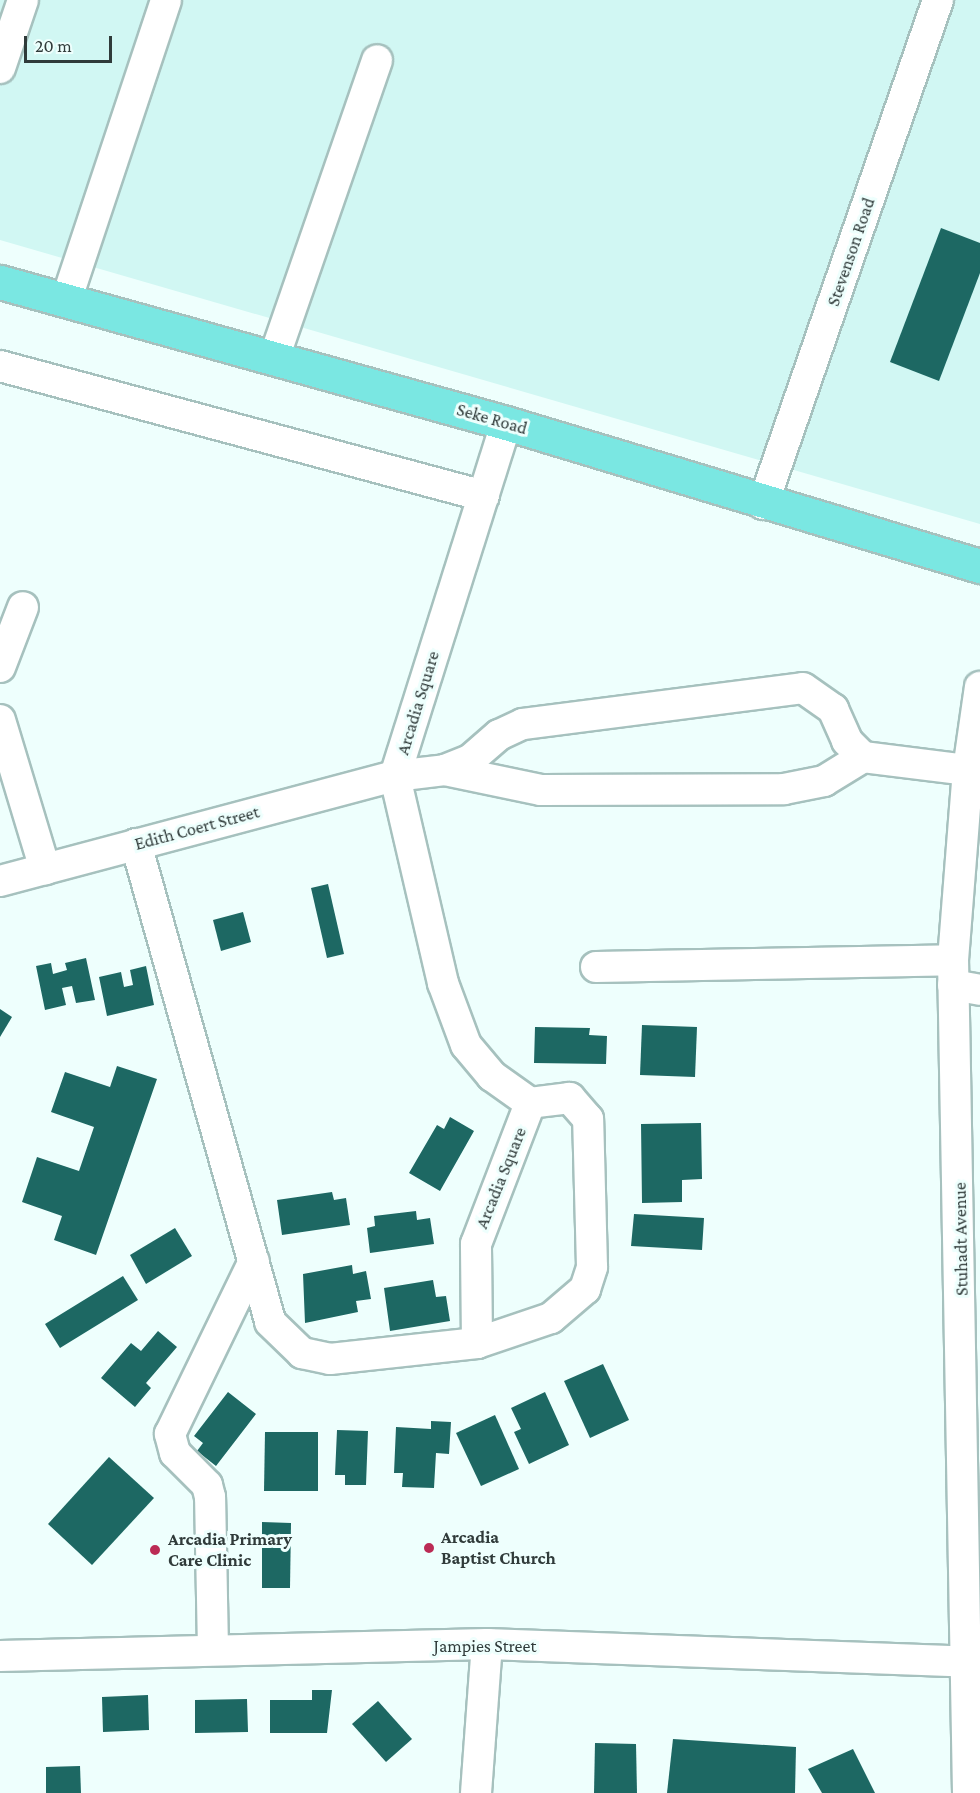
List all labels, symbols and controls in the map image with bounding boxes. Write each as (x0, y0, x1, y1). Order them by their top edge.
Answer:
scale bar (27, 24, 116, 62)
text: 20 m (35, 36, 72, 56)
street label: Stevenson Road (822, 195, 880, 309)
street label: Seke Road (454, 399, 530, 439)
street label: Arcadia Square (392, 649, 444, 757)
street label: Edith Coert Street (132, 801, 262, 855)
street label: Arcadia Square (471, 1124, 531, 1232)
street label: Stuhadt Avenue (949, 1182, 973, 1296)
place label: Arcadia Baptist Church (441, 1527, 556, 1570)
place label: Arcadia Primary Care Clinic (168, 1529, 292, 1572)
marker: Arcadia Primary Care Clinic (146, 1541, 164, 1559)
marker: Arcadia Baptist Church (422, 1541, 436, 1555)
street label: Jampies Street (434, 1635, 536, 1657)

